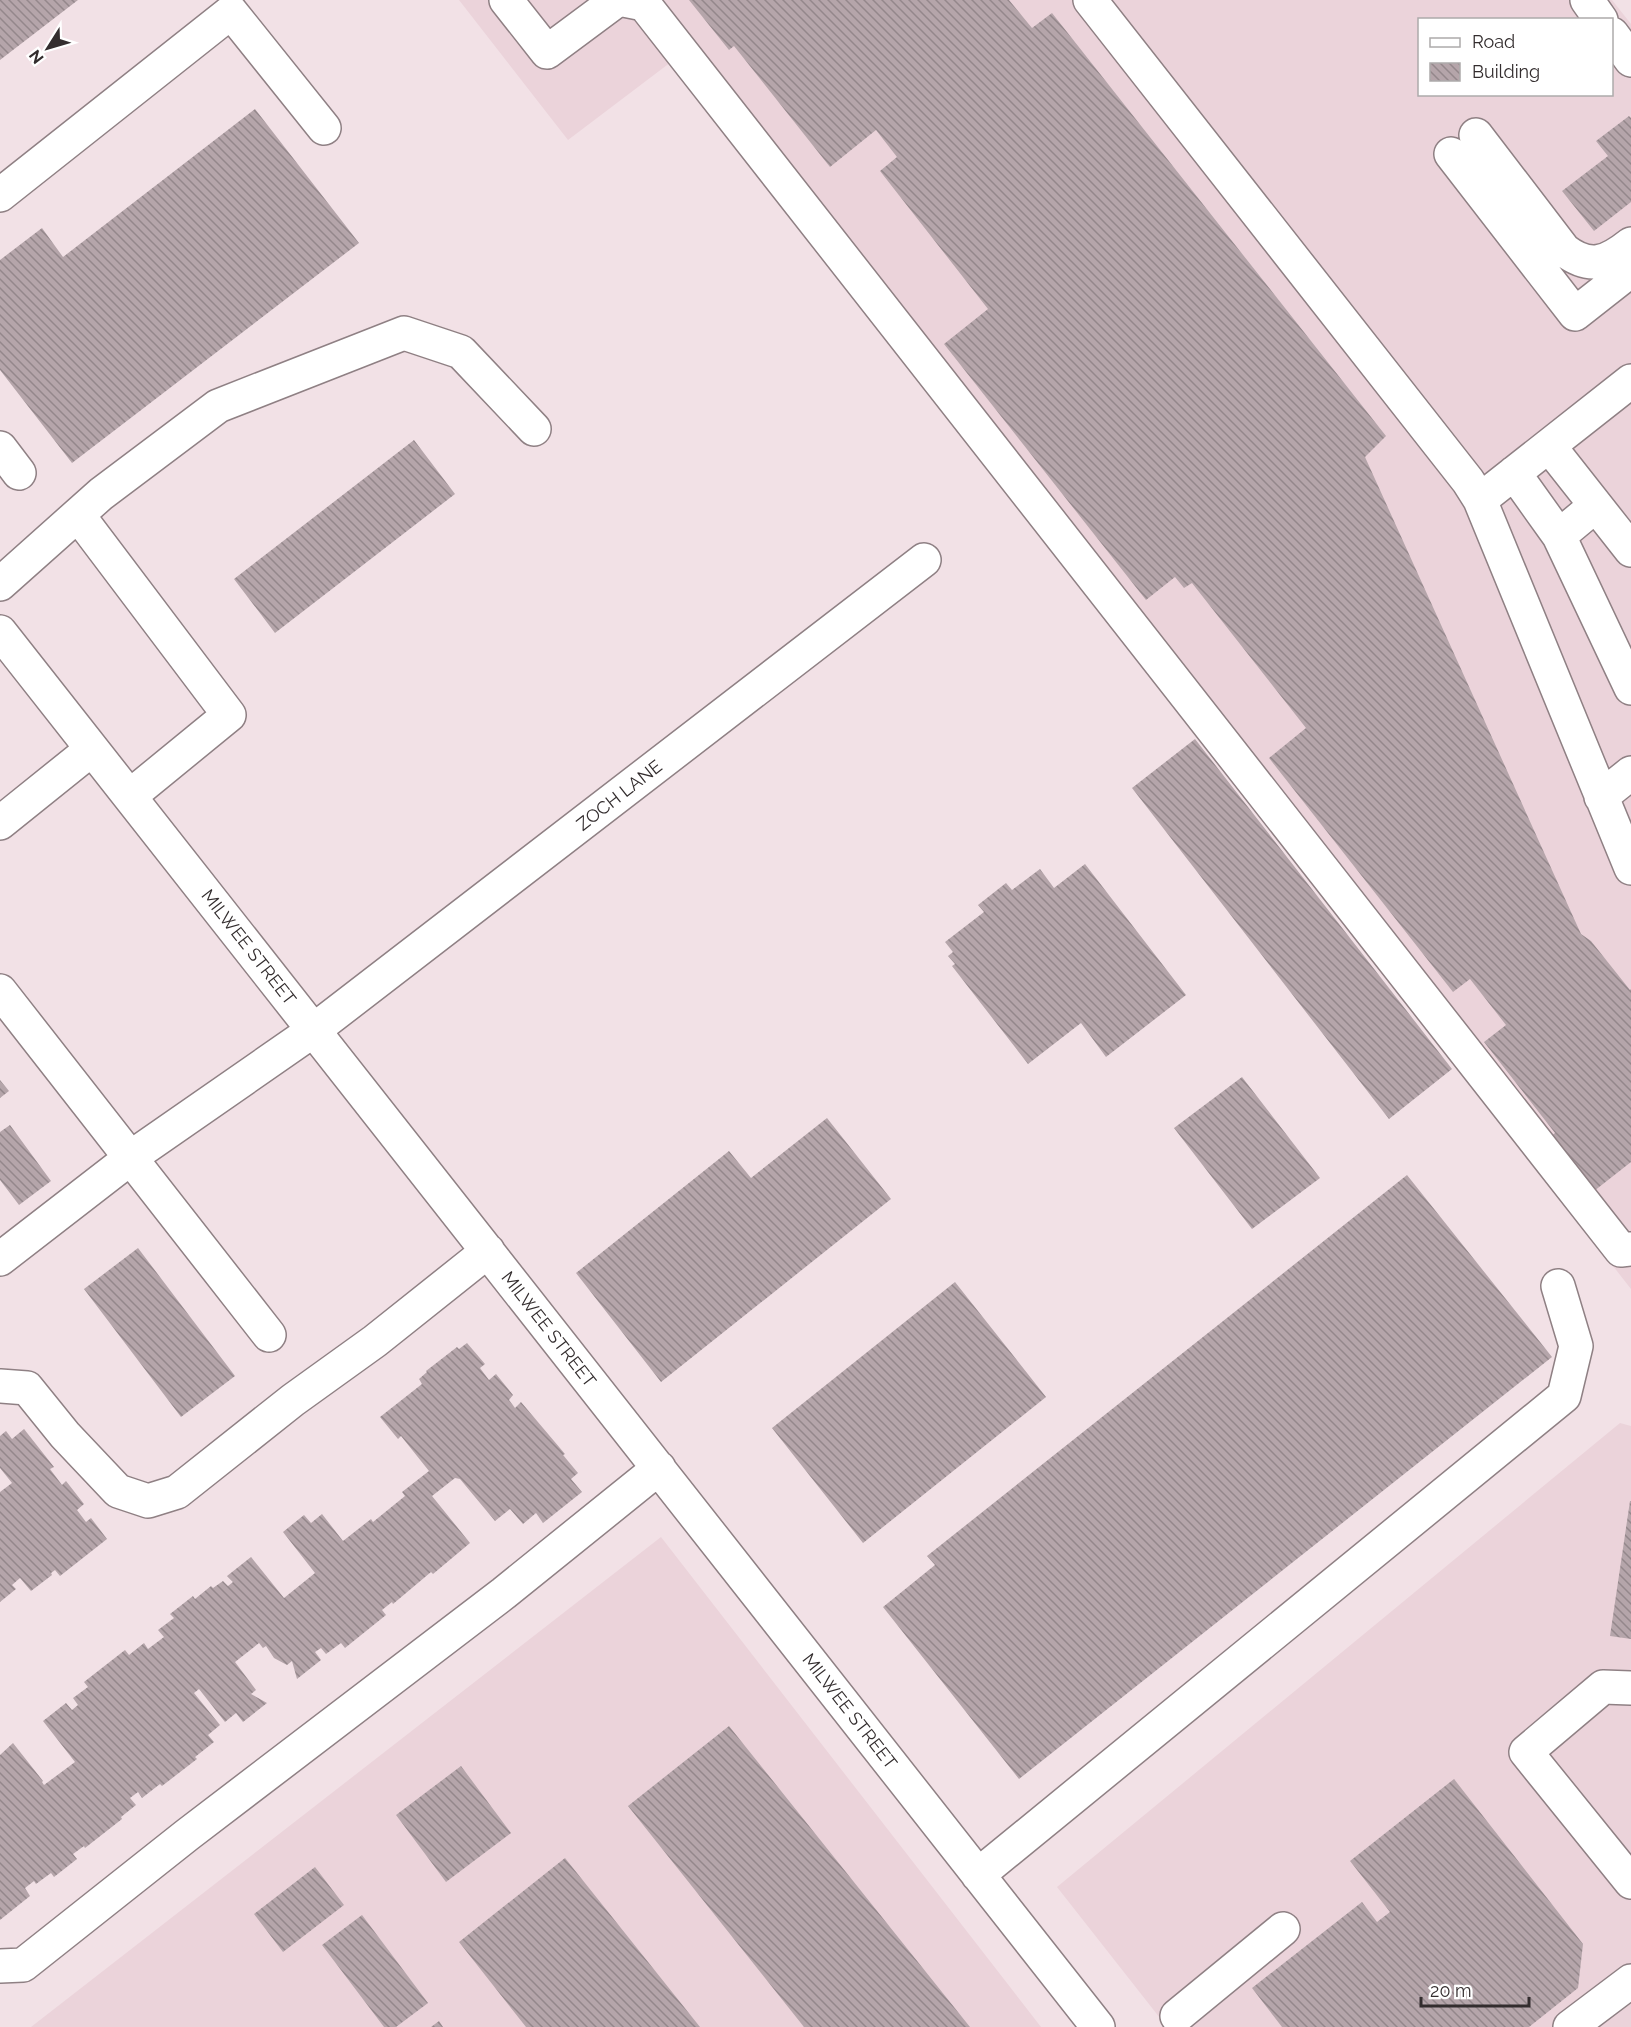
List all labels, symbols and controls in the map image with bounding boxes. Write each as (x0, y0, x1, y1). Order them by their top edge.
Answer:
north arrow (18, 18, 78, 78)
legend (1418, 18, 1613, 96)
text: Road (1472, 31, 1515, 52)
text: N (25, 46, 48, 67)
text: Building (1472, 61, 1540, 82)
street label: ZOCH LANE (572, 755, 666, 835)
street label: MILWEE STREET (197, 885, 301, 1009)
street label: MILWEE STREET (497, 1267, 601, 1391)
street label: MILWEE STREET (798, 1649, 902, 1773)
scale bar (1421, 1970, 1529, 2008)
text: 20 m (1430, 1980, 1472, 2001)

